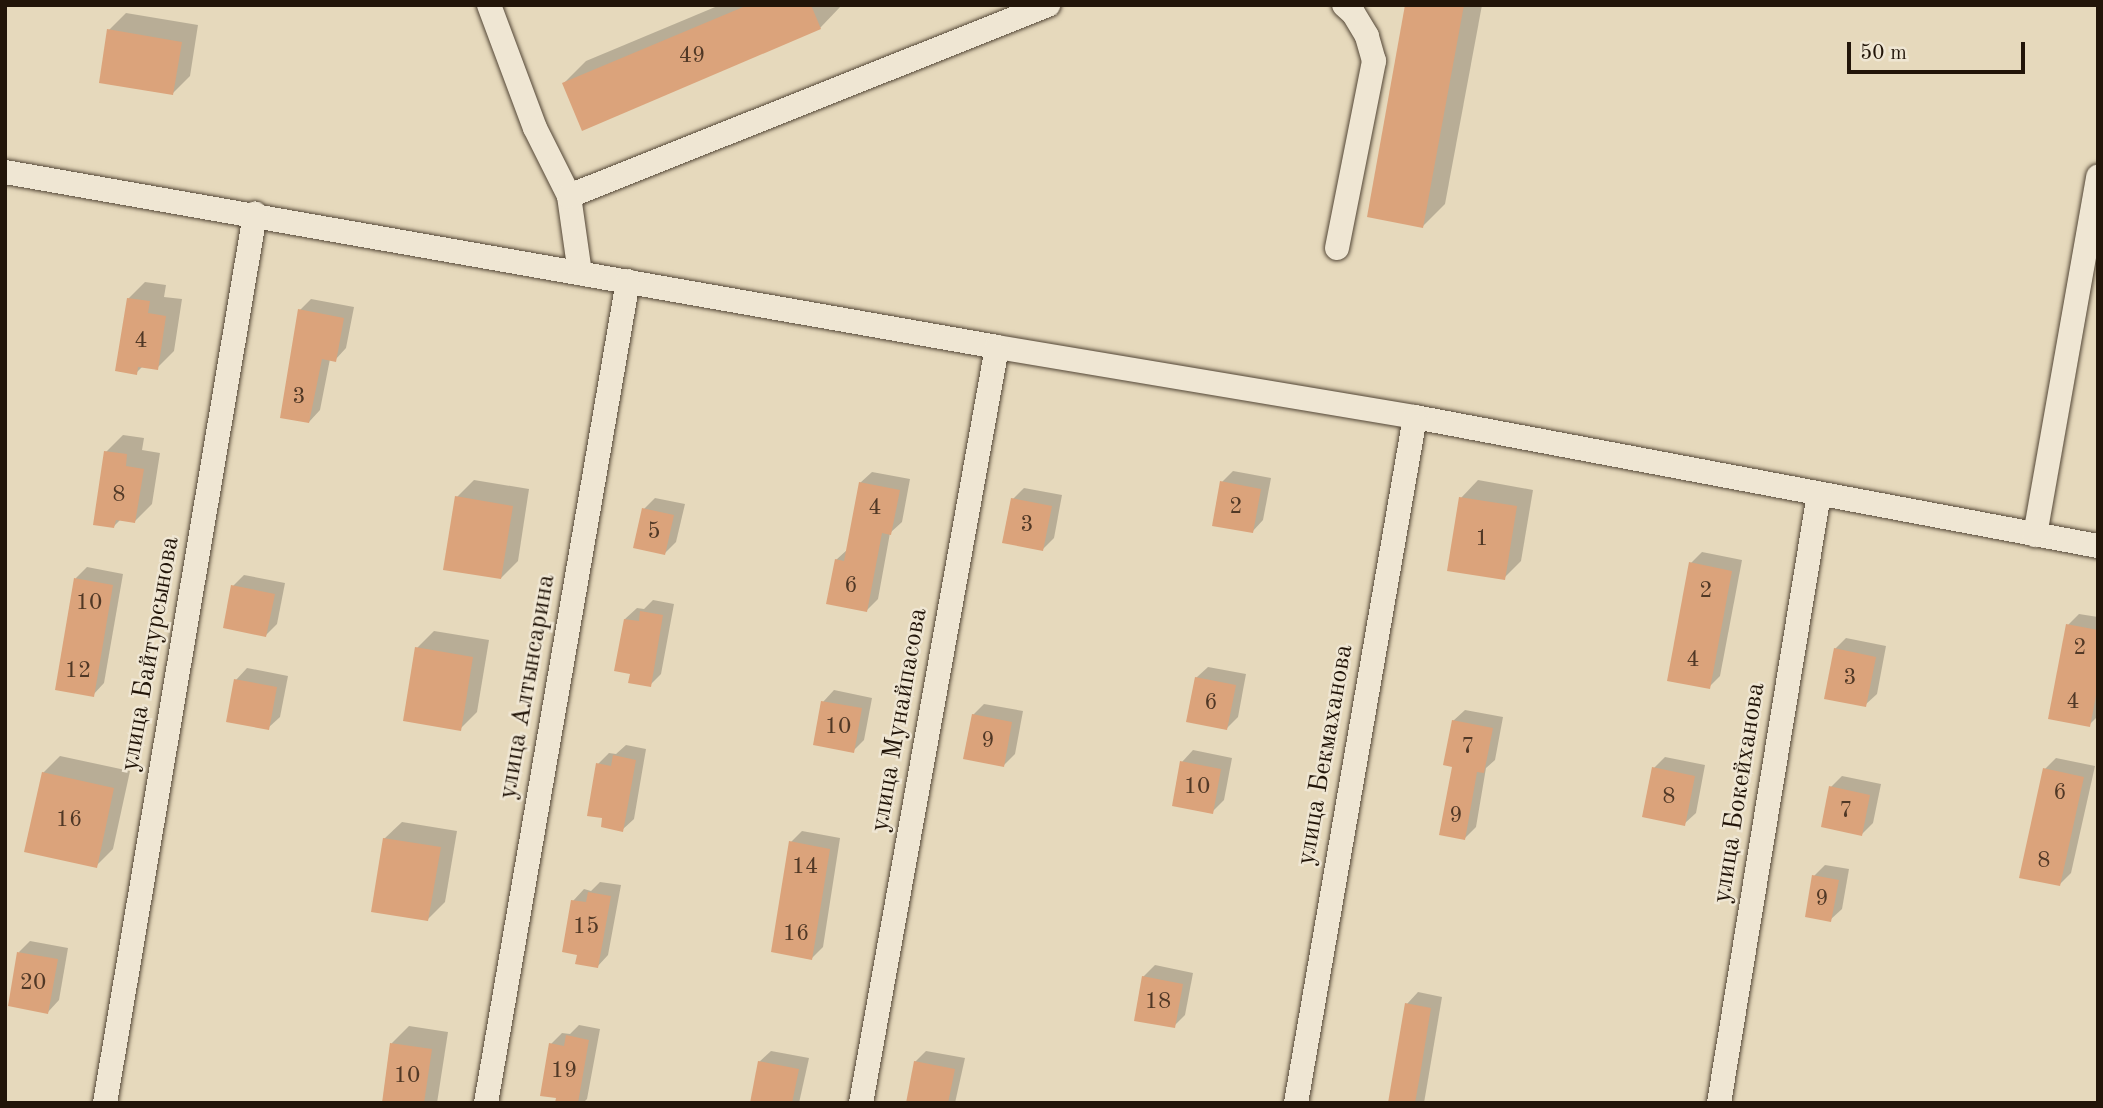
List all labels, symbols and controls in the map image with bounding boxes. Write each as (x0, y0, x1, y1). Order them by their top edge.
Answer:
scale bar (1851, 28, 2030, 72)
house number: 49 (679, 42, 705, 70)
text: 50 m (1860, 43, 1907, 64)
house number: 4 (134, 327, 148, 355)
house number: 3 (292, 383, 306, 411)
house number: 8 (112, 481, 126, 509)
house number: 2 (1229, 493, 1243, 521)
house number: 4 (868, 494, 882, 522)
house number: 3 (1020, 511, 1034, 539)
house number: 5 (647, 518, 661, 546)
house number: 1 (1475, 525, 1489, 553)
street label: улица Байтурсынова (115, 534, 187, 774)
street label: улица Алтынсарина (493, 572, 563, 802)
house number: 6 (844, 572, 858, 600)
house number: 2 (1699, 577, 1713, 605)
house number: 10 (76, 589, 102, 617)
street label: улица Мунайпасова (865, 605, 935, 835)
house number: 2 (2073, 634, 2087, 662)
street label: улица Бекмаханова (1291, 642, 1361, 868)
house number: 4 (1686, 646, 1700, 674)
house number: 12 (65, 657, 91, 685)
house number: 3 (1843, 664, 1857, 692)
street label: улица Бокейханова (1707, 680, 1773, 906)
house number: 4 (2066, 688, 2080, 716)
house number: 6 (1204, 689, 1218, 717)
house number: 10 (825, 713, 851, 741)
house number: 9 (981, 727, 995, 755)
house number: 7 (1461, 733, 1475, 761)
house number: 10 (1184, 773, 1210, 801)
house number: 6 (2053, 779, 2067, 807)
house number: 8 (1662, 783, 1676, 811)
house number: 7 (1839, 797, 1853, 825)
house number: 9 (1449, 802, 1463, 830)
house number: 16 (56, 806, 82, 834)
house number: 8 (2037, 847, 2051, 875)
house number: 14 (792, 853, 818, 881)
house number: 9 (1815, 885, 1829, 913)
house number: 15 (573, 913, 599, 941)
house number: 16 (783, 920, 809, 948)
house number: 20 (20, 969, 46, 997)
house number: 18 (1145, 988, 1171, 1016)
house number: 19 (551, 1057, 577, 1085)
house number: 10 (394, 1062, 420, 1090)

